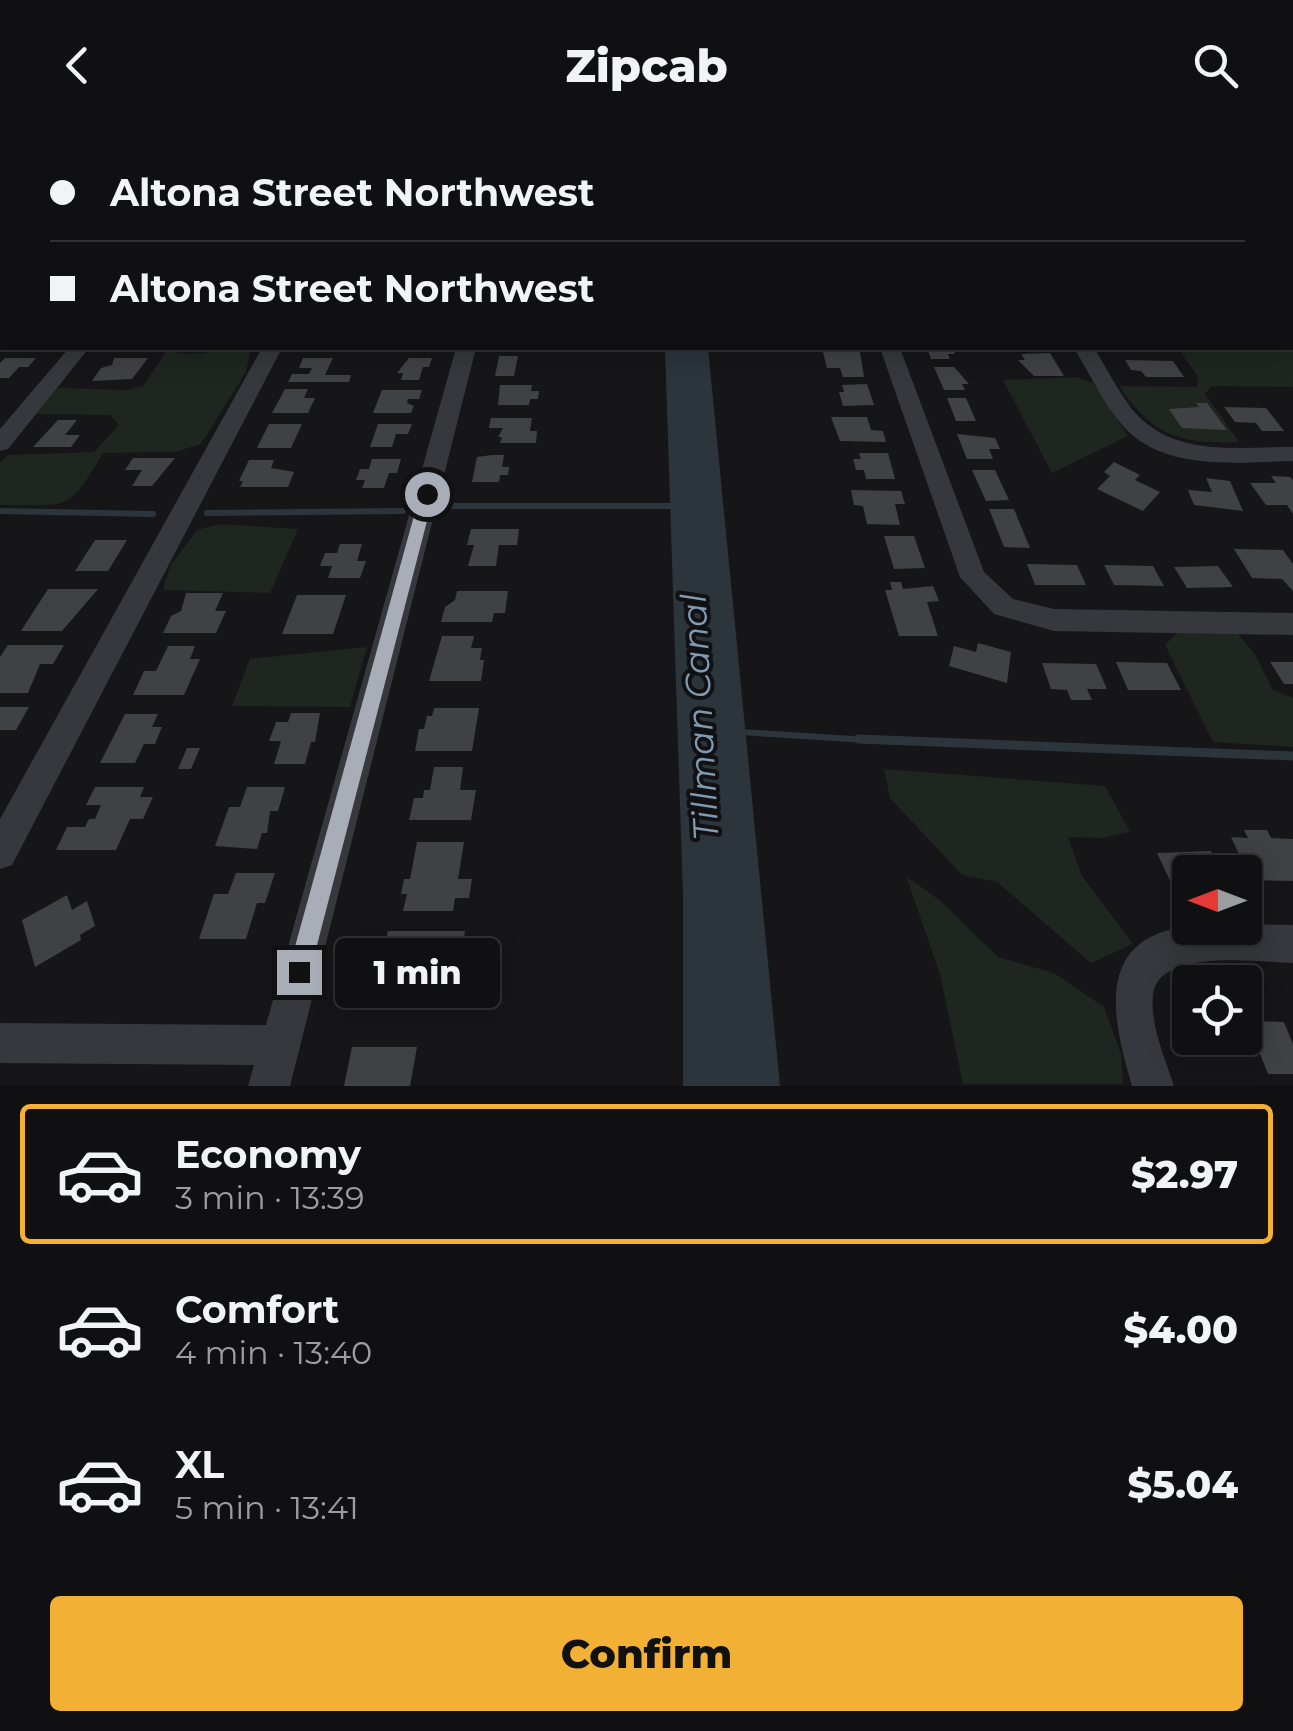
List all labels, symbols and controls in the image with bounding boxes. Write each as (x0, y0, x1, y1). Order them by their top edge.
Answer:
icon: back (50, 38, 105, 93)
text: Zipcab (565, 38, 728, 93)
icon: search (1188, 38, 1243, 93)
text: Altona Street Northwest (110, 169, 595, 216)
text: Altona Street Northwest (110, 265, 595, 312)
route start (405, 472, 450, 517)
water label: Tillman Canal (672, 592, 727, 841)
north arrow (1172, 855, 1262, 945)
map controls (1172, 855, 1262, 1055)
callout: 1 min (334, 937, 499, 1007)
route end (277, 950, 322, 995)
text: 1 min (373, 953, 462, 992)
button: locate (1172, 965, 1262, 1055)
icon: car (55, 1129, 145, 1219)
text: Economy (175, 1131, 361, 1178)
text: $2.97 (1131, 1151, 1238, 1198)
text: 3 min · 13:39 (175, 1178, 364, 1217)
icon: car (55, 1284, 145, 1374)
text: Comfort (175, 1286, 339, 1333)
text: $4.00 (1123, 1306, 1238, 1353)
text: 4 min · 13:40 (175, 1333, 372, 1372)
icon: car (55, 1439, 145, 1529)
text: XL (175, 1441, 224, 1488)
text: $5.04 (1127, 1461, 1238, 1508)
text: 5 min · 13:41 (175, 1488, 359, 1527)
button: Confirm (50, 1596, 1243, 1711)

